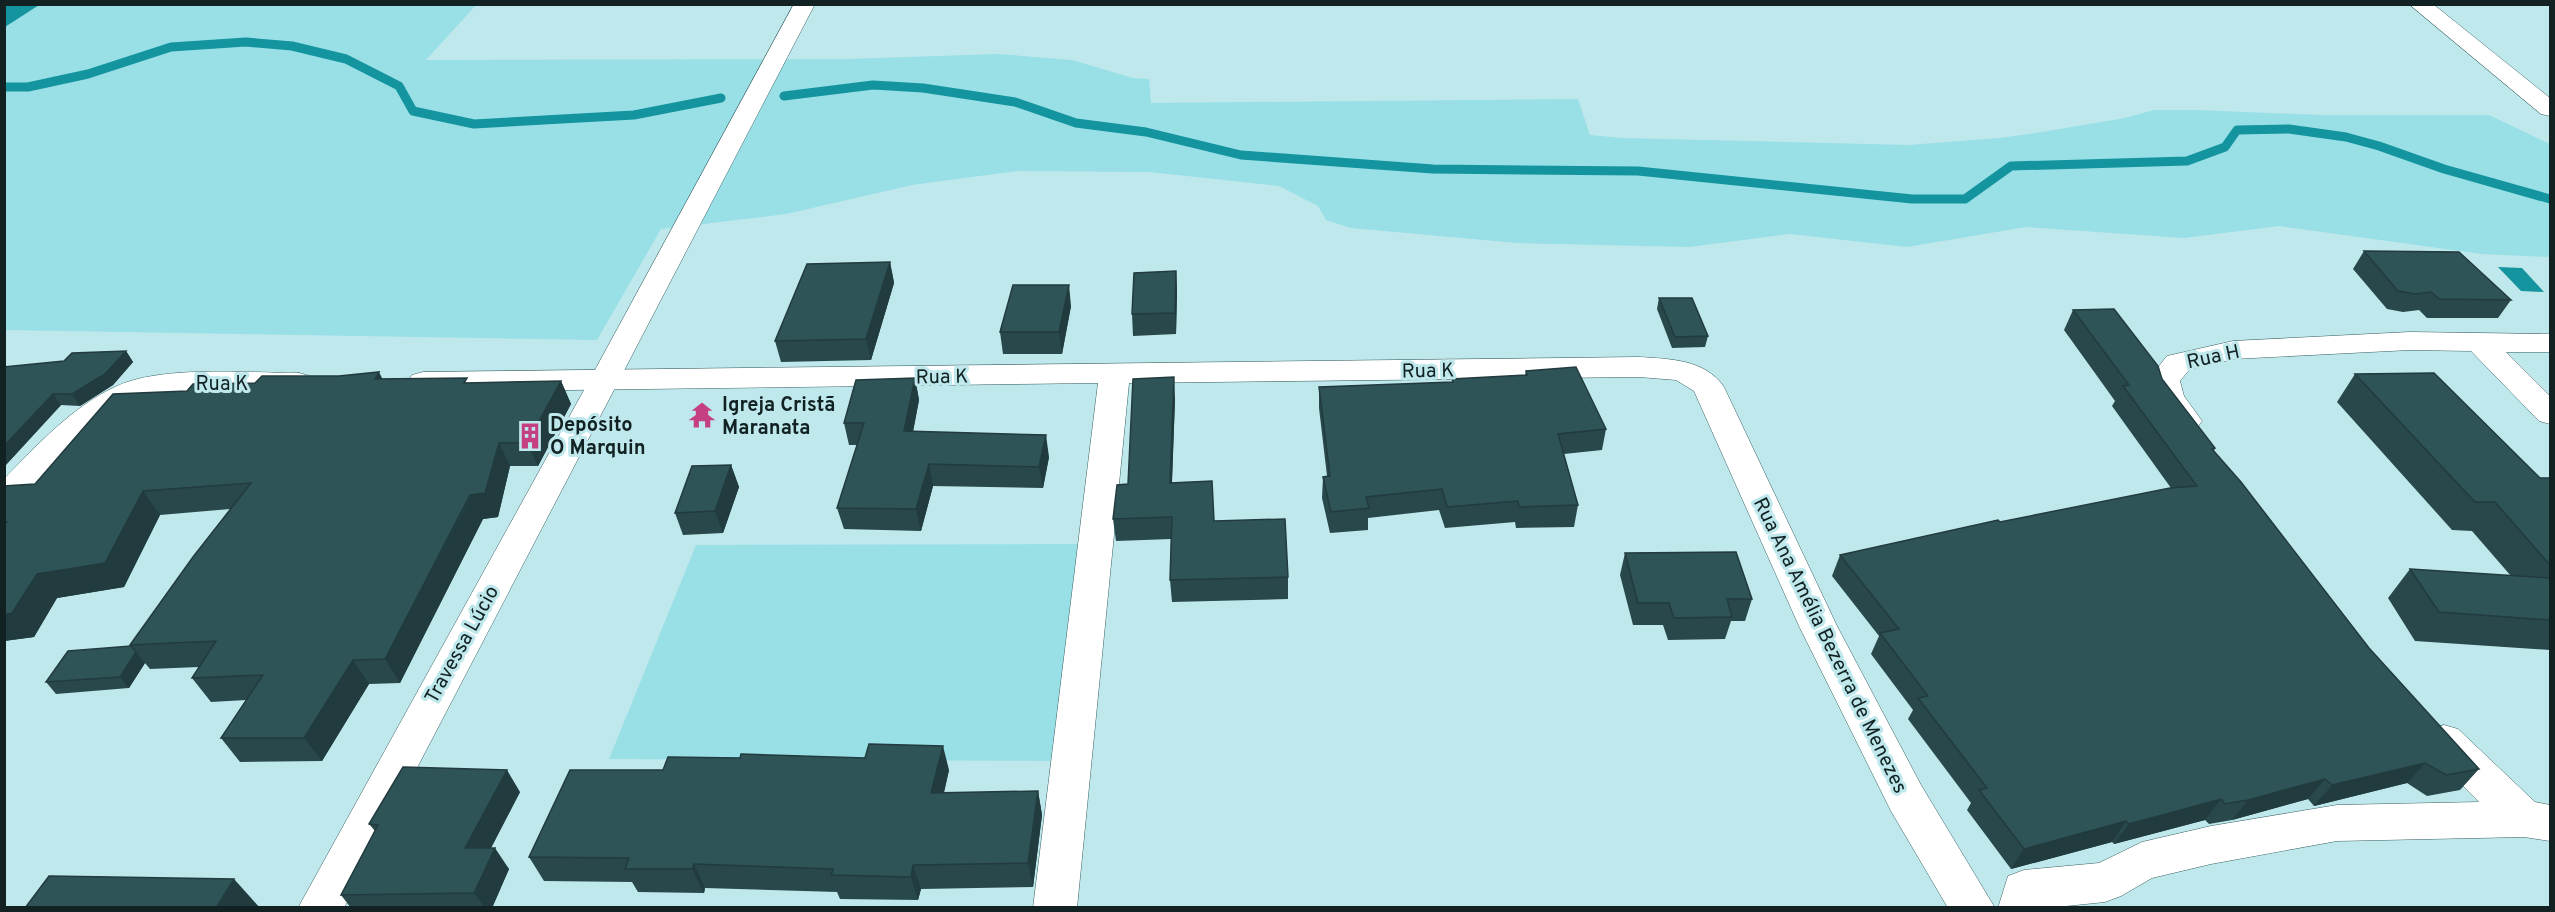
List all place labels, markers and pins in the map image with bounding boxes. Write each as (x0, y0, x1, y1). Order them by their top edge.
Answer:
place label: Igreja Cristã Maranata (722, 393, 835, 442)
temple icon: Igreja Cristã Maranata (687, 400, 717, 430)
place label: Depósito O Marquin (550, 413, 646, 462)
building icon: Depósito O Marquin (515, 421, 545, 451)

